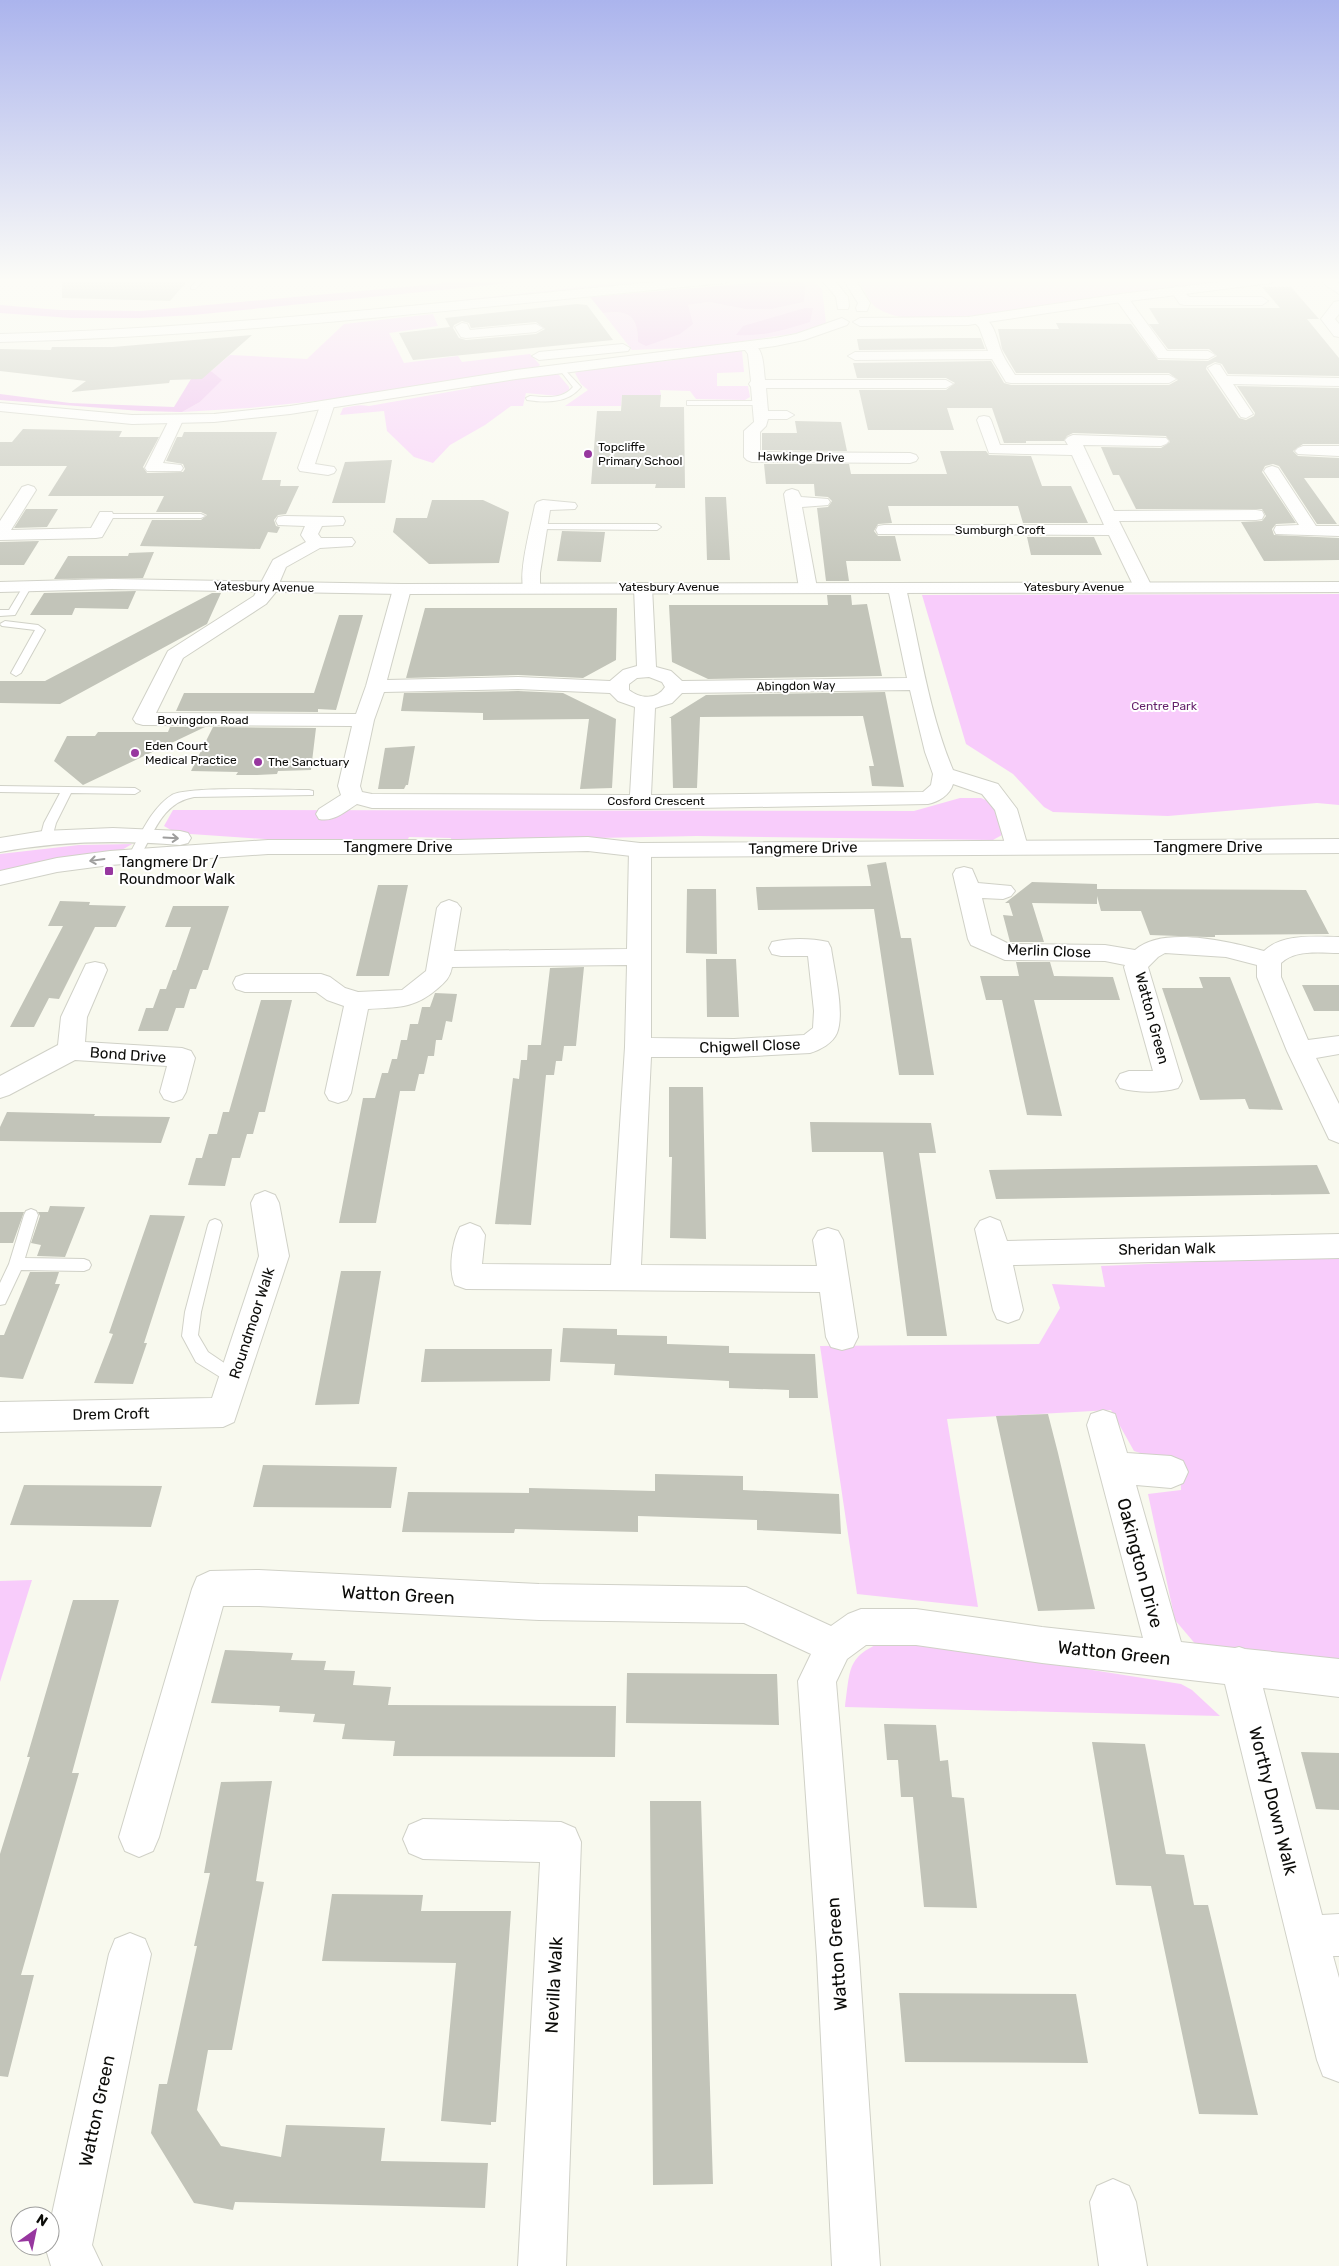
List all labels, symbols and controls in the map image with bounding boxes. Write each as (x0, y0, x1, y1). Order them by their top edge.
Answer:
place label: Topcliffe Primary School (598, 440, 682, 468)
marker: Topcliffe Primary School (582, 448, 594, 460)
street label: Hawkinge Drive (757, 449, 845, 465)
street label: Sumburgh Croft (955, 523, 1045, 537)
street label: Yatesbury Avenue (214, 579, 315, 595)
street label: Yatesbury Avenue (619, 580, 720, 594)
street label: Yatesbury Avenue (1024, 580, 1125, 594)
street label: Abingdon Way (756, 678, 836, 694)
park label: Centre Park (1131, 699, 1198, 713)
street label: Bovingdon Road (157, 713, 249, 727)
place label: Eden Court Medical Practice (145, 739, 237, 767)
marker: Eden Court Medical Practice (129, 747, 141, 759)
place label: The Sanctuary (268, 755, 350, 769)
marker: The Sanctuary (252, 756, 264, 768)
street label: Cosford Crescent (607, 794, 705, 808)
one-way arrow (162, 833, 178, 842)
street label: Tangmere Drive (343, 838, 453, 856)
street label: Tangmere Drive (748, 838, 858, 858)
street label: Tangmere Drive (1153, 838, 1263, 856)
place label: Tangmere Dr / Roundmoor Walk (119, 853, 235, 888)
one-way arrow (89, 855, 105, 865)
marker: Tangmere Dr / Roundmoor Walk (103, 865, 115, 877)
street label: Merlin Close (1007, 941, 1091, 961)
street label: Watton Green (1131, 970, 1173, 1066)
street label: Chigwell Close (699, 1035, 801, 1057)
street label: Bond Drive (89, 1043, 167, 1067)
street label: Sheridan Walk (1118, 1239, 1216, 1259)
street label: Roundmoor Walk (226, 1265, 279, 1381)
street label: Drem Croft (72, 1404, 150, 1424)
street label: Oakington Drive (1112, 1496, 1168, 1630)
street label: Watton Green (341, 1581, 455, 1609)
street label: Watton Green (1056, 1636, 1172, 1670)
street label: Worthy Down Walk (1244, 1724, 1302, 1878)
street label: Watton Green (822, 1897, 852, 2011)
street label: Nevilla Walk (540, 1935, 568, 2034)
street label: Watton Green (74, 2053, 120, 2169)
north arrow (10, 2206, 60, 2256)
text: N (33, 2211, 51, 2230)

